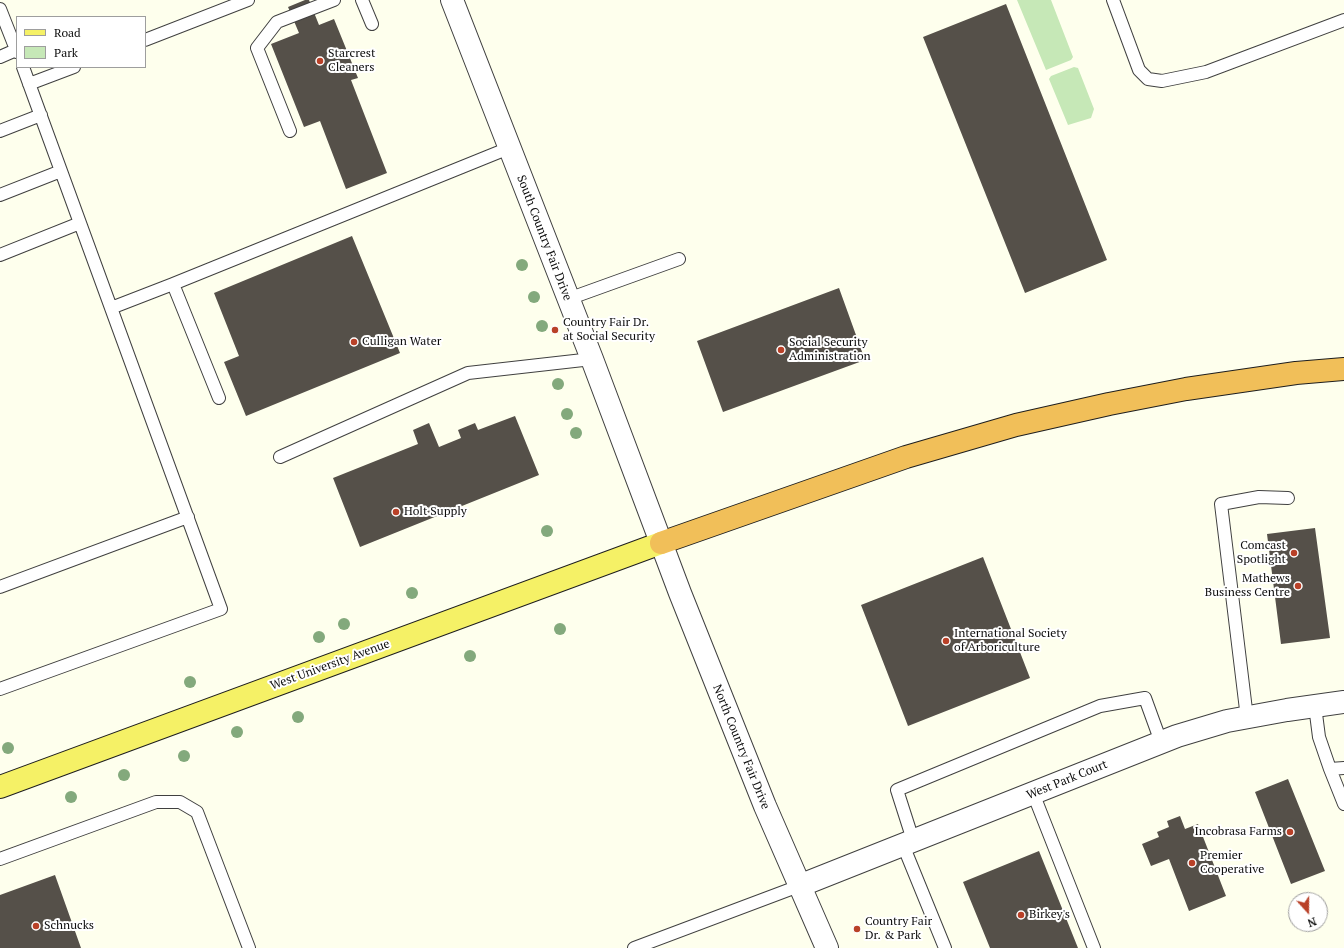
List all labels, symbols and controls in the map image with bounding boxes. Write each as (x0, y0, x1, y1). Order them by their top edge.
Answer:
legend (16, 16, 146, 68)
text: Road (54, 25, 81, 40)
text: Park (54, 45, 78, 60)
place label: Starcrest Cleaners (328, 47, 375, 75)
marker: Starcrest Cleaners (315, 56, 325, 66)
street label: South Country Fair Drive (513, 173, 575, 303)
place label: Country Fair Dr. at Social Security (563, 316, 655, 344)
marker: Country Fair Dr. at Social Security (550, 325, 560, 335)
place label: Culligan Water (362, 335, 441, 349)
place label: Social Security Administration (789, 336, 871, 364)
marker: Culligan Water (349, 337, 359, 347)
marker: Social Security Administration (776, 345, 786, 355)
place label: Holt Supply (404, 505, 467, 519)
marker: Holt Supply (391, 507, 401, 517)
place label: Comcast Spotlight (1237, 539, 1286, 567)
marker: Comcast Spotlight (1289, 548, 1299, 558)
place label: Mathews Business Centre (1205, 572, 1290, 600)
marker: Mathews Business Centre (1293, 581, 1303, 591)
place label: International Society of Arboriculture (954, 627, 1067, 655)
marker: International Society of Arboriculture (941, 636, 951, 646)
street label: West University Avenue (268, 637, 392, 693)
street label: North Country Fair Drive (709, 683, 773, 811)
street label: West Park Court (1024, 757, 1110, 803)
place label: Incobrasa Farms (1195, 825, 1282, 839)
marker: Incobrasa Farms (1285, 827, 1295, 837)
place label: Premier Cooperative (1200, 849, 1264, 877)
marker: Premier Cooperative (1187, 858, 1197, 868)
north arrow (1288, 892, 1328, 932)
place label: Birkey's (1029, 908, 1070, 922)
marker: Birkey's (1016, 910, 1026, 920)
text: N (1306, 914, 1318, 930)
place label: Country Fair Dr. & Park (865, 915, 932, 943)
place label: Schnucks (44, 919, 94, 933)
marker: Schnucks (31, 921, 41, 931)
marker: Country Fair Dr. & Park (852, 924, 862, 934)

